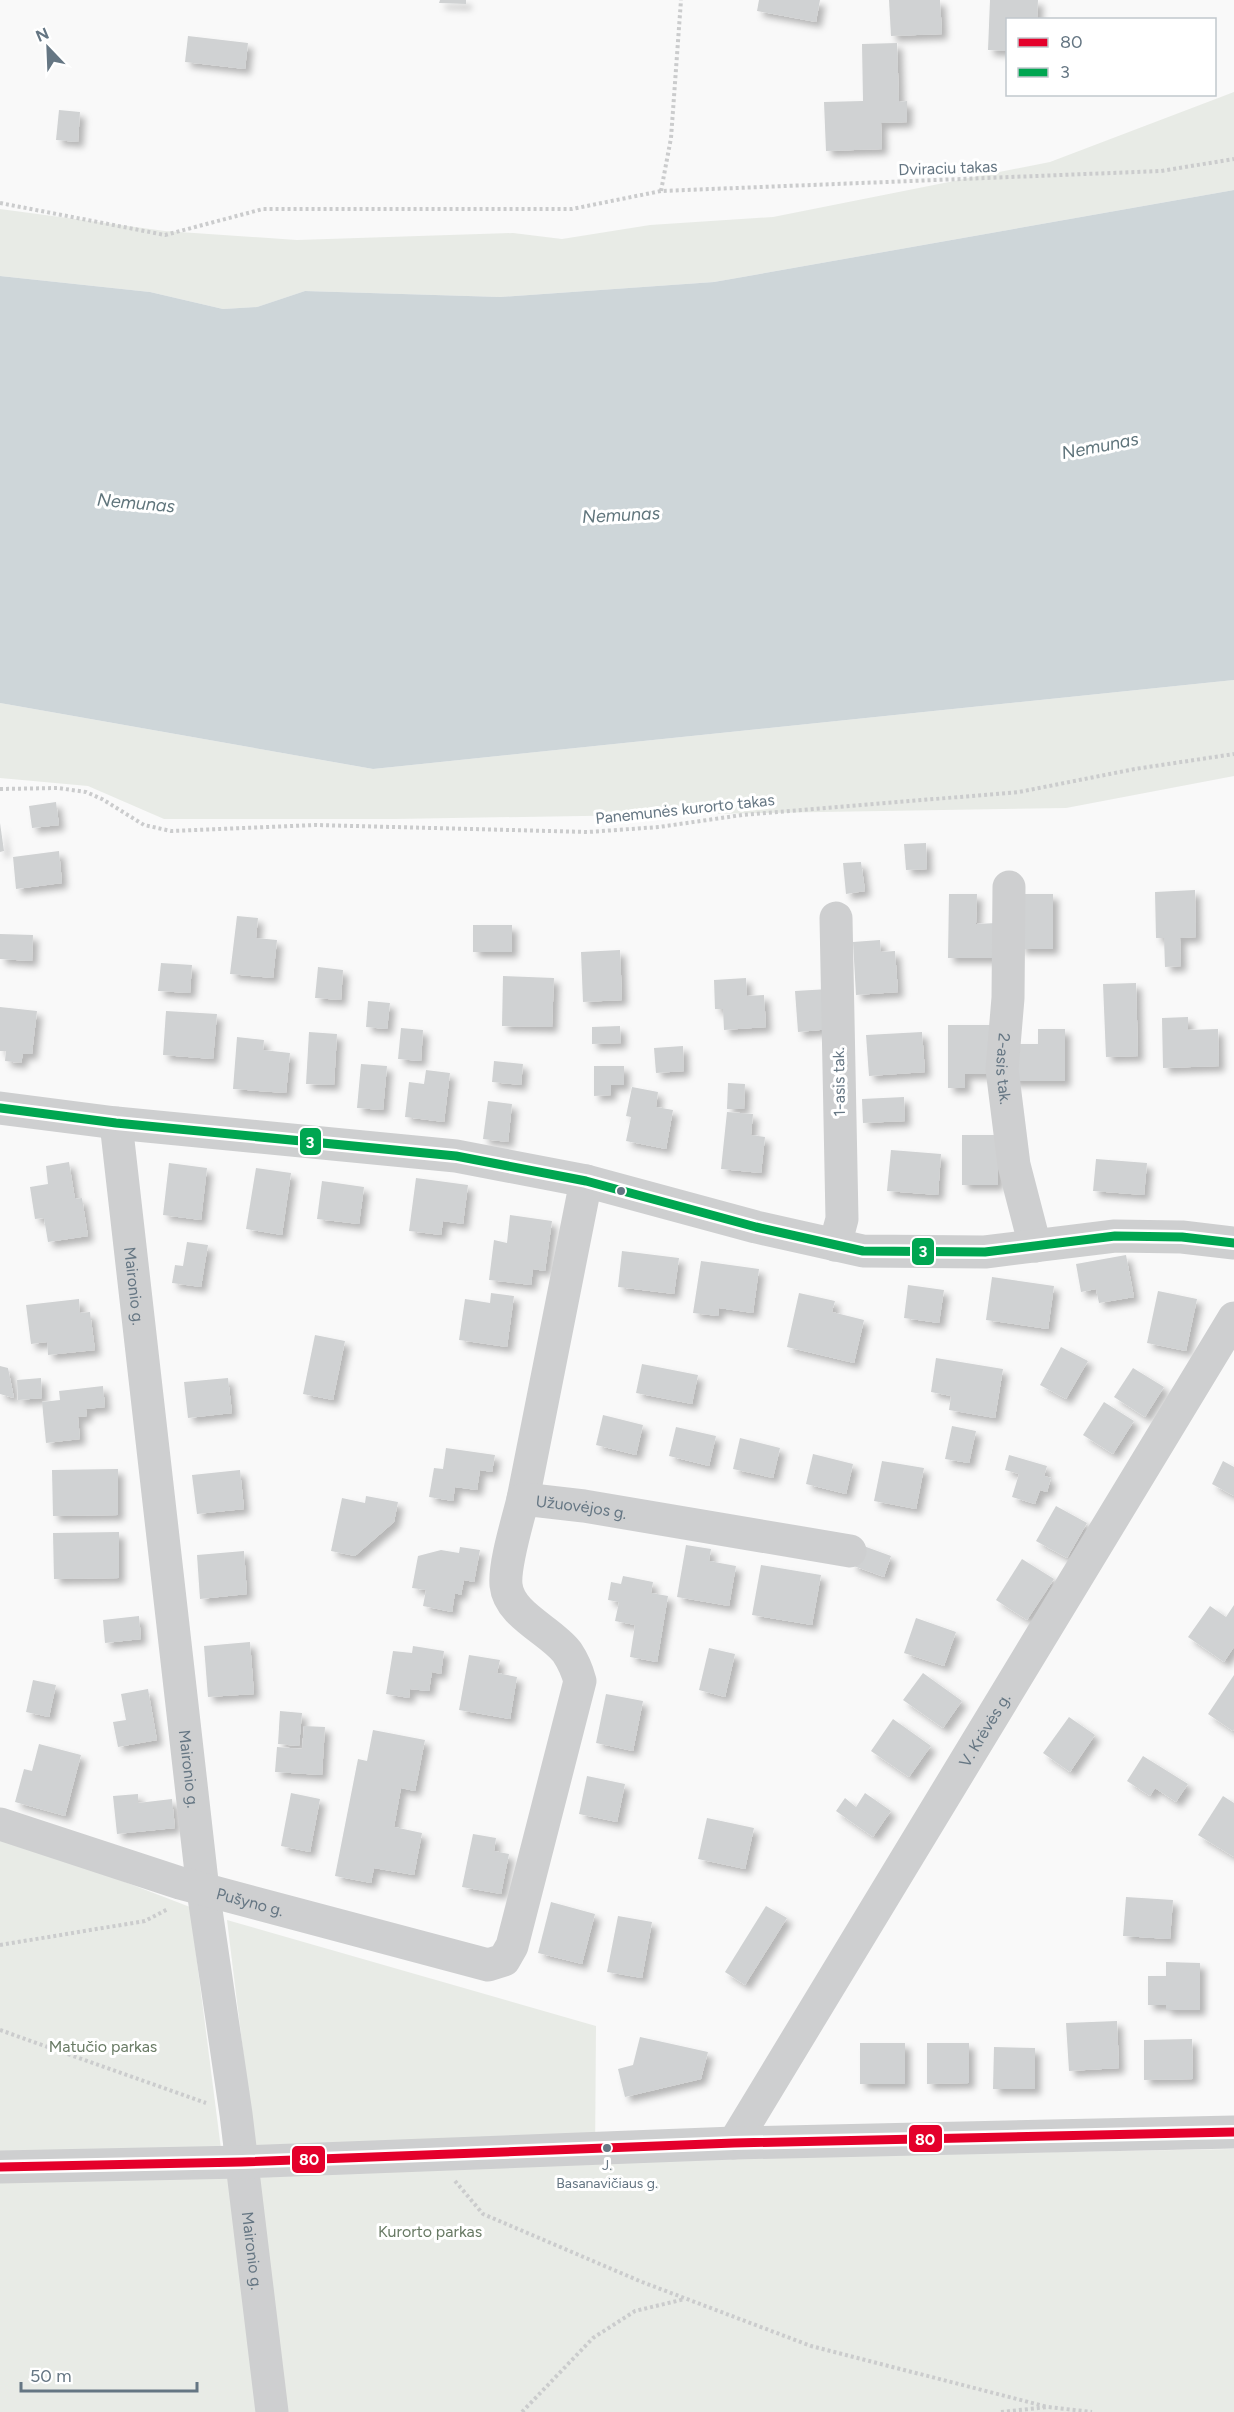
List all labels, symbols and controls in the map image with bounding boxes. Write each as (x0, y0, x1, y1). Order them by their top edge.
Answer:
north arrow (18, 18, 78, 78)
legend (1006, 18, 1216, 96)
text: N (33, 23, 52, 46)
text: 80 (1060, 31, 1083, 53)
text: 3 (1060, 61, 1070, 83)
street label: Dviraciu takas (898, 157, 998, 179)
water label: Nemunas (1060, 428, 1141, 464)
water label: Nemunas (96, 489, 176, 517)
water label: Nemunas (581, 502, 661, 528)
street label: Panemunės kurorto takas (595, 790, 775, 828)
street label: 2-asis tak. (992, 1032, 1016, 1105)
street label: 1-asis tak. (829, 1047, 849, 1117)
line badge: 3 (299, 1127, 322, 1156)
text: 3 (306, 1133, 315, 1152)
unlabelled marker (615, 1185, 627, 1197)
line badge: 3 (911, 1237, 935, 1266)
text: 3 (919, 1242, 928, 1261)
street label: Maironio g. (121, 1246, 148, 1326)
street label: Užuovėjos g. (535, 1491, 628, 1523)
street label: V. Krėvės g. (955, 1689, 1014, 1770)
street label: Maironio g. (175, 1729, 203, 1809)
street label: Pušyno g. (214, 1884, 286, 1920)
park label: Matučio parkas (49, 2037, 157, 2056)
line badge: 80 (908, 2124, 943, 2153)
text: 80 (915, 2130, 935, 2149)
marker: J. Basanavičiaus g. (601, 2142, 613, 2154)
line badge: 80 (291, 2145, 326, 2174)
text: 80 (299, 2150, 319, 2169)
place label: J. Basanavičiaus g. (556, 2157, 658, 2192)
street label: Maironio g. (238, 2210, 267, 2291)
park label: Kurorto parkas (378, 2222, 482, 2241)
scale bar (21, 2355, 196, 2393)
text: 50 m (30, 2365, 72, 2387)

